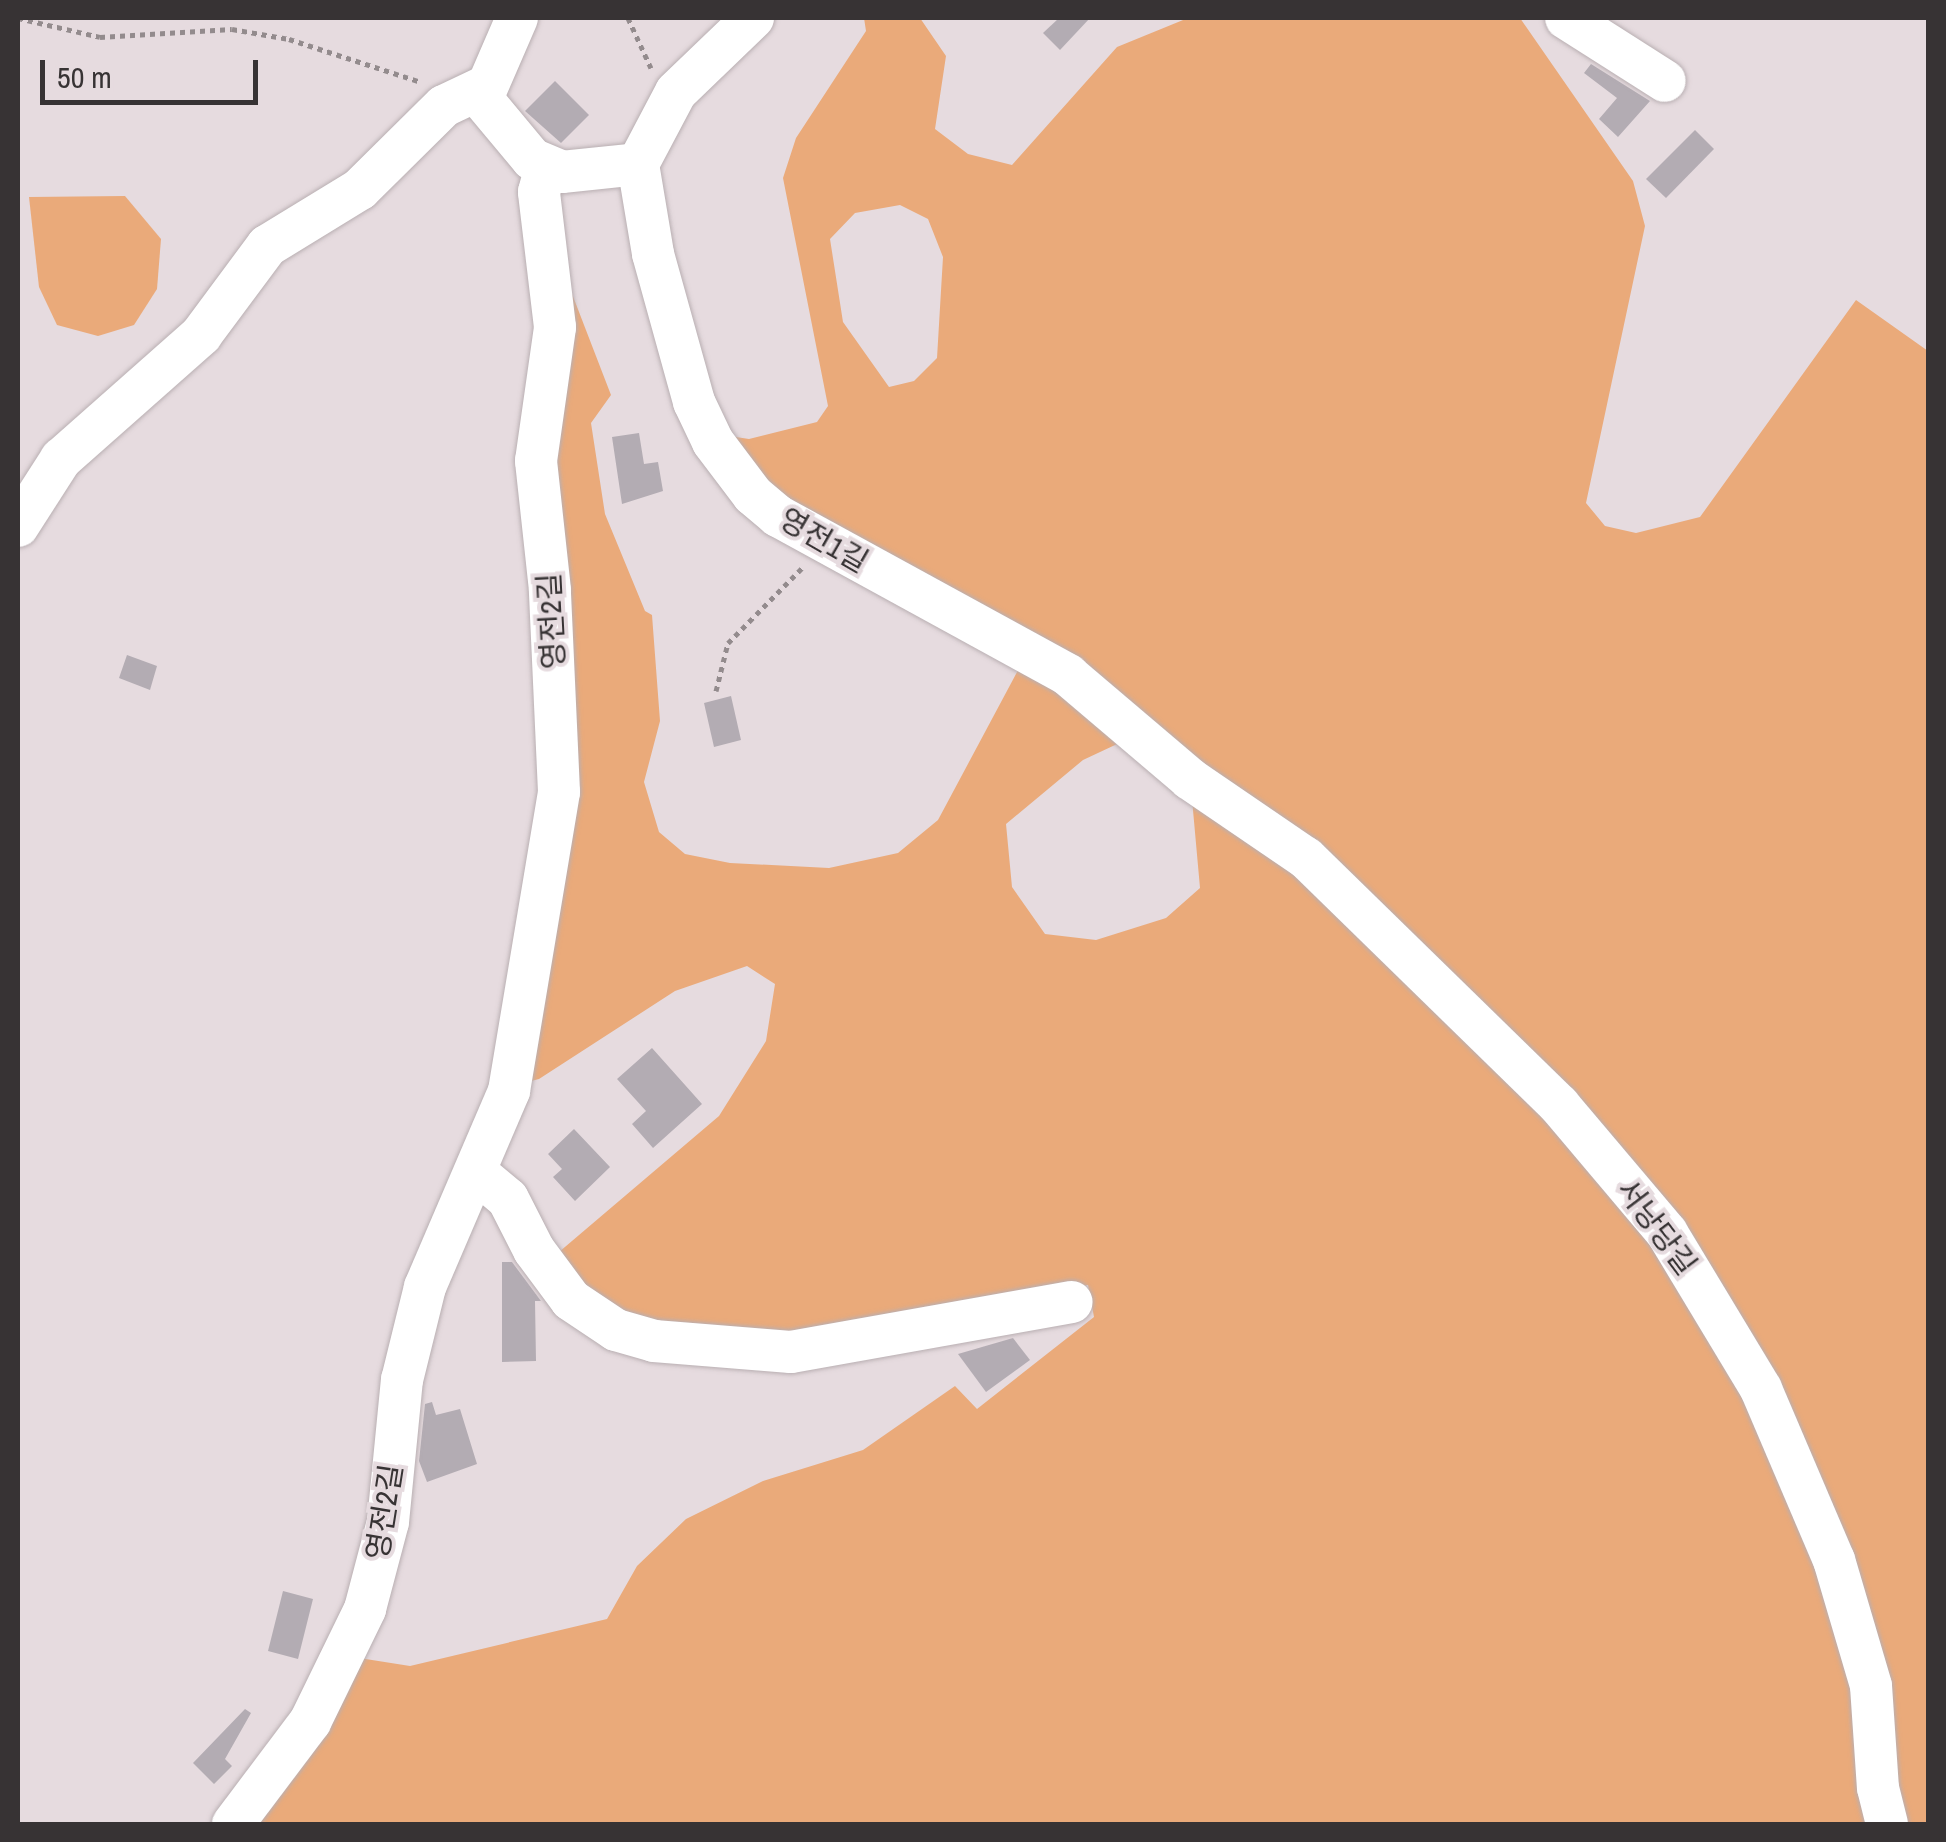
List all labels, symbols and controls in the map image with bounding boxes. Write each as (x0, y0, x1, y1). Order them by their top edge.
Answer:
scale bar (45, 40, 262, 102)
text: 50 m (57, 57, 112, 97)
street label: 영전1길 (773, 500, 875, 580)
street label: 영전2길 (530, 572, 572, 670)
street label: 서낭당길 (1609, 1172, 1705, 1282)
street label: 영전2길 (359, 1462, 409, 1562)

